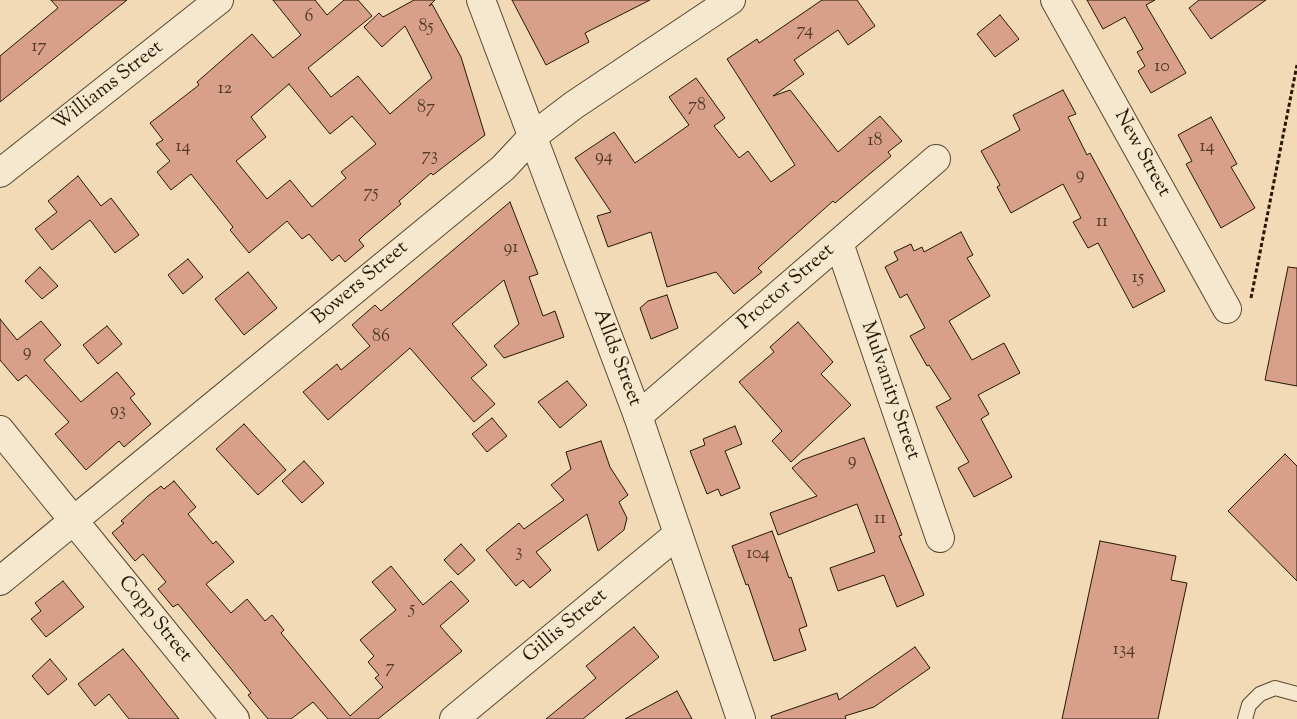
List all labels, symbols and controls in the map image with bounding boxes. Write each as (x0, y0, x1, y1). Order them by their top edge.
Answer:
house number: 6 (305, 7, 313, 29)
house number: 85 (418, 17, 434, 39)
house number: 74 (797, 21, 813, 43)
house number: 17 (31, 37, 47, 59)
street label: Williams Street (49, 37, 169, 137)
house number: 10 (1154, 57, 1170, 79)
house number: 12 (218, 79, 232, 101)
house number: 78 (688, 96, 706, 118)
house number: 87 (417, 98, 435, 120)
street label: New Street (1107, 106, 1175, 202)
house number: 18 (867, 131, 883, 153)
house number: 14 (175, 137, 191, 159)
house number: 14 (1199, 137, 1215, 159)
house number: 73 (422, 146, 438, 168)
house number: 94 (595, 147, 613, 169)
house number: 9 (1076, 165, 1084, 187)
house number: 75 (363, 183, 379, 205)
house number: 11 (1096, 212, 1108, 234)
street label: Bowers Street (308, 237, 414, 331)
house number: 91 (504, 238, 518, 260)
street label: Proctor Street (734, 240, 840, 336)
house number: 15 (1132, 268, 1144, 290)
street label: Allds Street (586, 306, 646, 410)
street label: Mulvanity Street (854, 319, 924, 463)
house number: 86 (372, 327, 390, 349)
house number: 9 (23, 342, 31, 364)
house number: 93 (110, 401, 126, 423)
house number: 9 (848, 451, 856, 473)
house number: 11 (874, 509, 886, 531)
house number: 3 (515, 542, 523, 564)
house number: 104 (746, 544, 770, 566)
street label: Copp Street (112, 572, 196, 668)
street label: Gillis Street (519, 585, 613, 669)
house number: 5 (409, 599, 415, 621)
house number: 134 (1113, 640, 1135, 662)
house number: 7 (385, 658, 395, 680)

